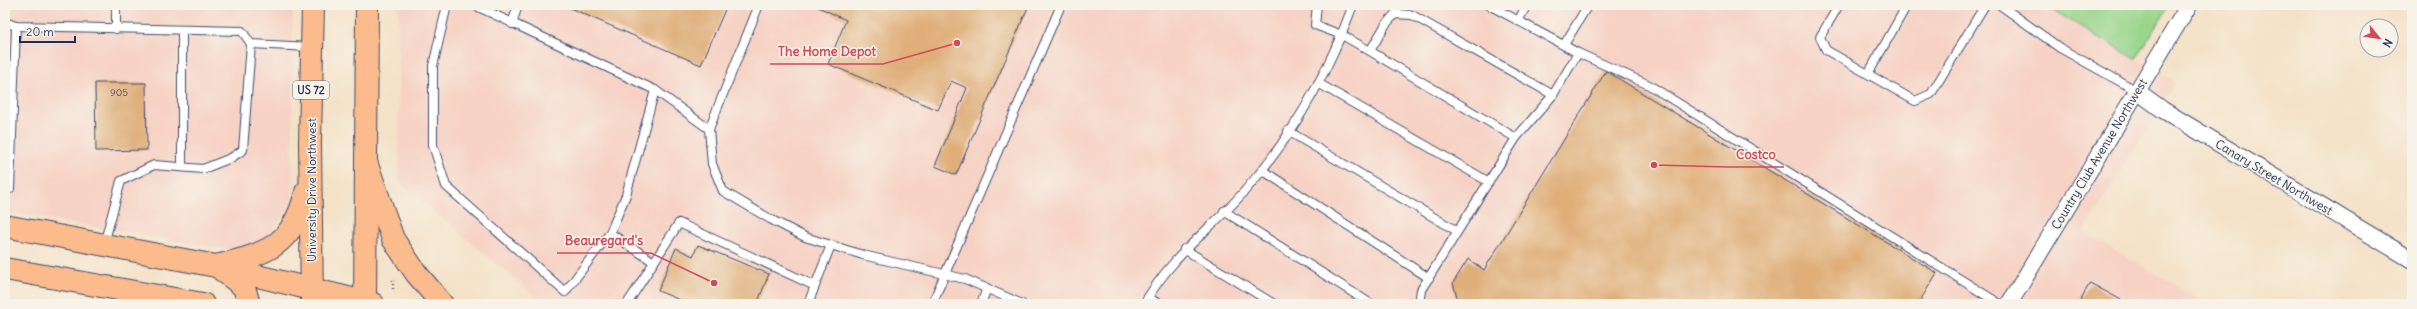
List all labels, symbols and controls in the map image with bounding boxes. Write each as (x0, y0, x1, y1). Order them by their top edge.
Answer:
scale bar (20, 18, 75, 44)
north arrow (2359, 18, 2399, 58)
text: 20 m (26, 24, 54, 39)
text: N (2380, 36, 2396, 50)
callout: The Home Depot (770, 39, 883, 64)
text: The Home Depot (778, 43, 877, 60)
street label: Country Club Avenue Northwest (2048, 76, 2150, 232)
road number: US 72 (293, 81, 329, 99)
house number: 905 (110, 86, 128, 99)
street label: University Drive Northwest (304, 118, 319, 262)
street label: Canary Street Northwest (2213, 136, 2335, 218)
callout: Costco (1729, 142, 1784, 167)
text: Costco (1736, 146, 1776, 163)
callout: Beauregard's (557, 228, 651, 253)
text: Beauregard's (565, 232, 643, 249)

